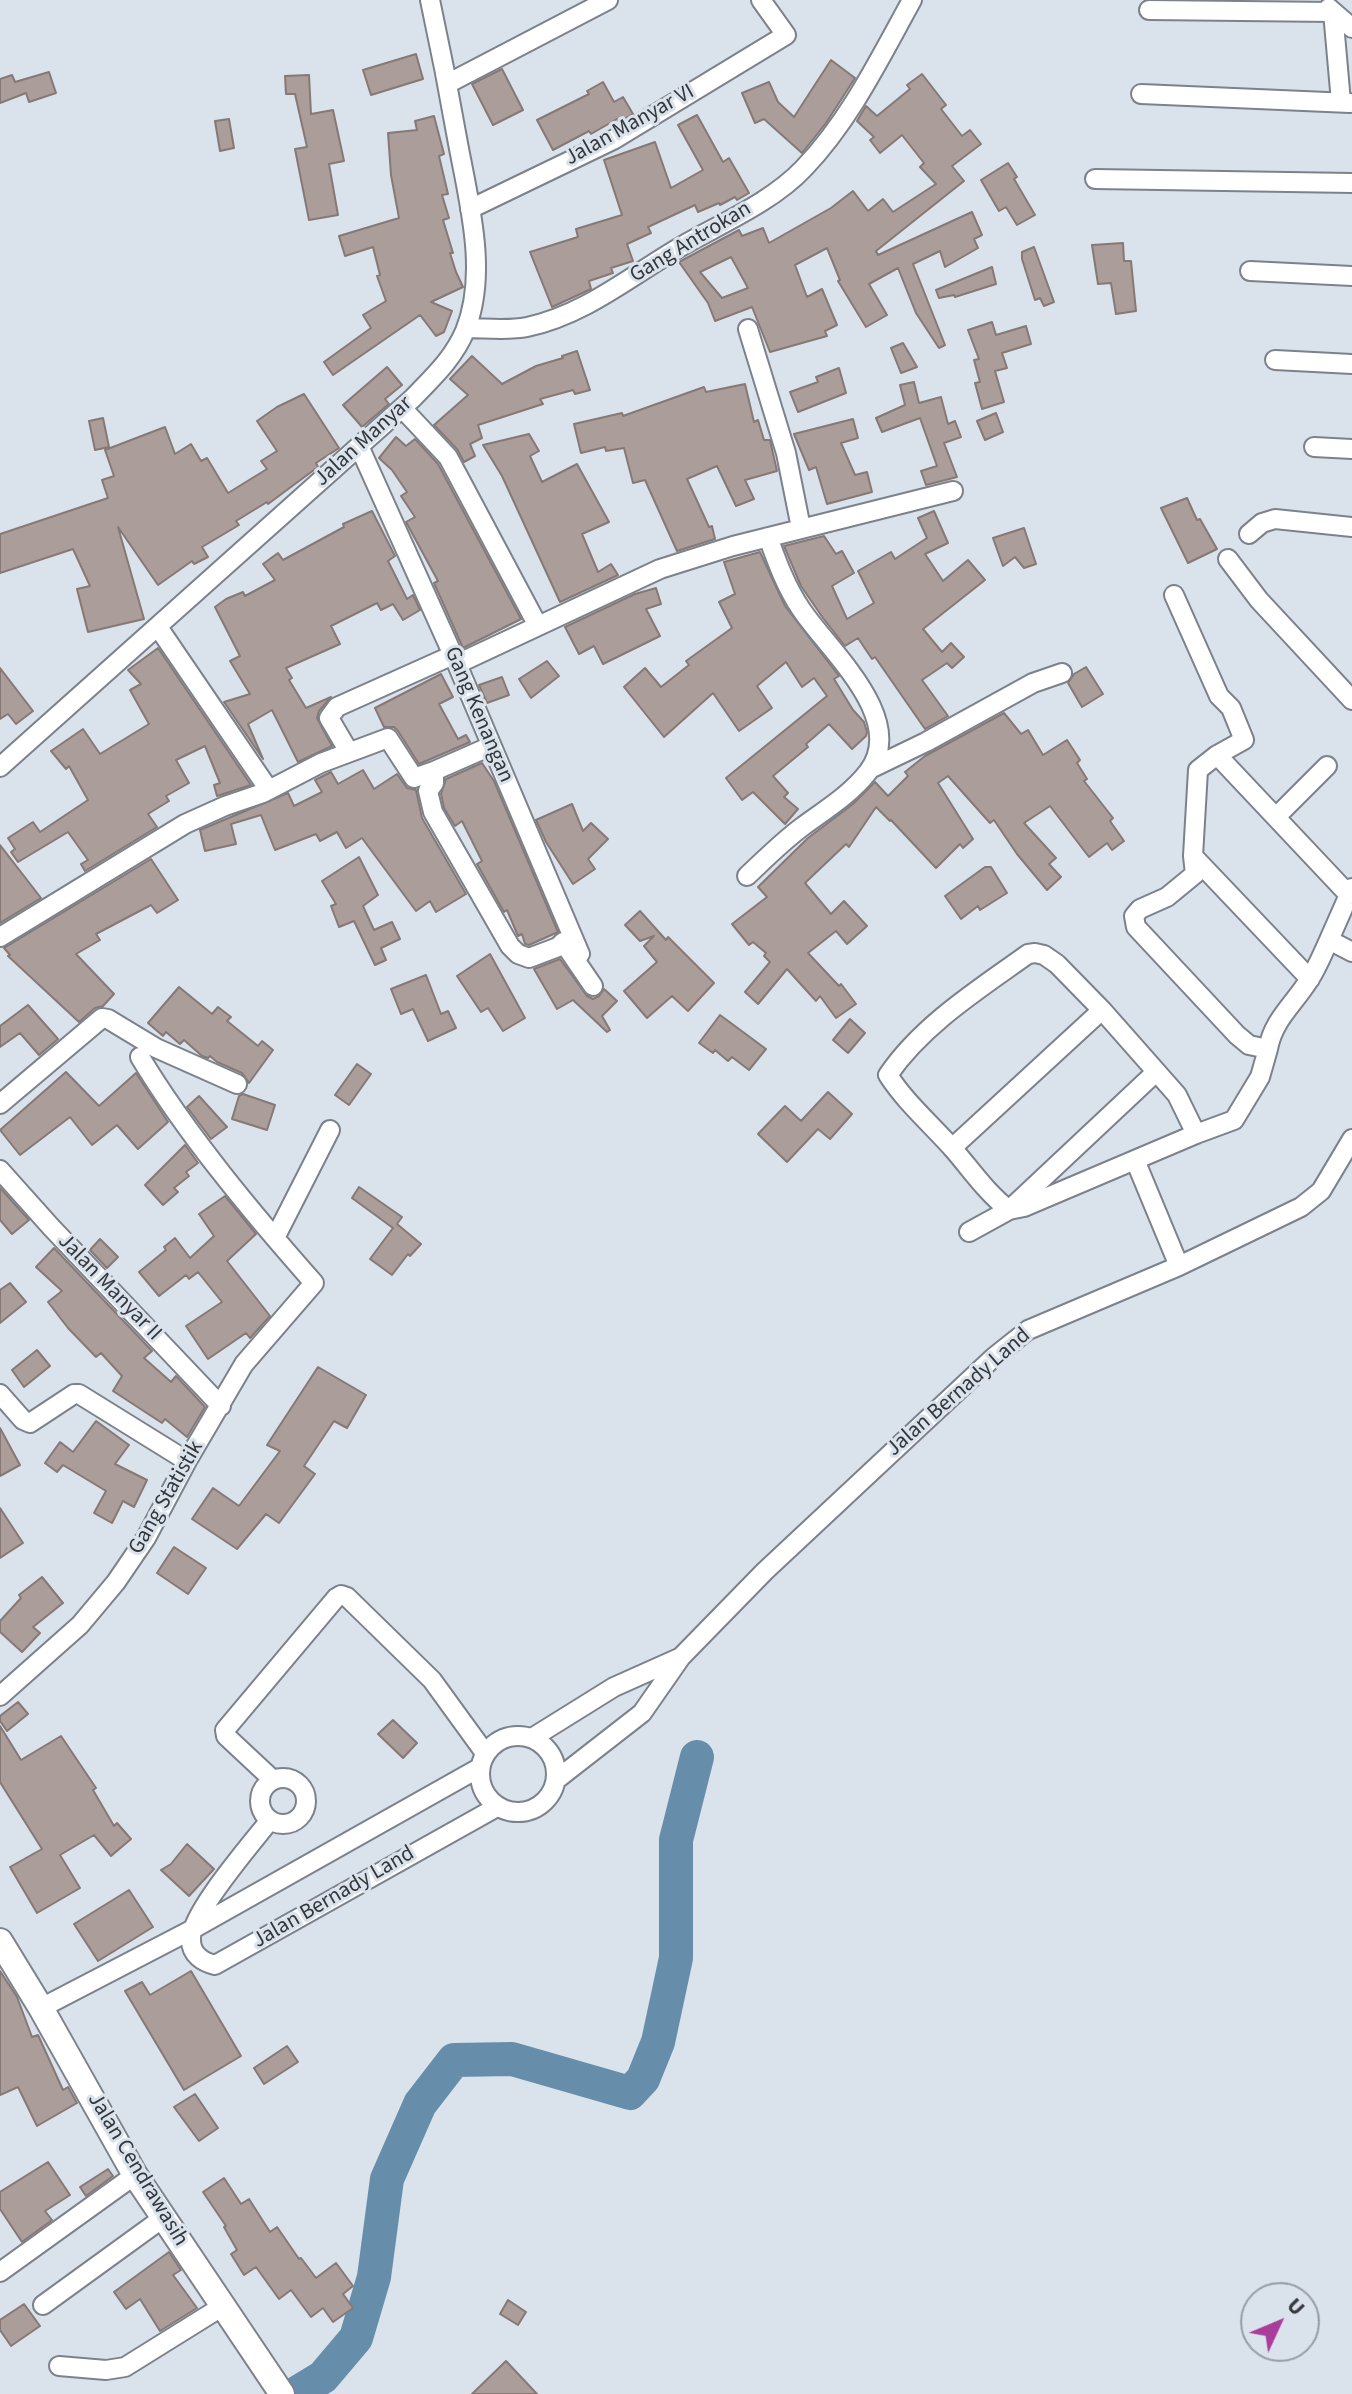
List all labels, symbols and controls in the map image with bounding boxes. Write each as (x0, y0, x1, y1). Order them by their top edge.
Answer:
street label: Jalan Manyar VI (561, 80, 699, 172)
street label: Gang Antrokan (626, 196, 756, 290)
street label: Jalan Manyar (310, 391, 418, 493)
street label: Gang Kenangan (438, 643, 518, 787)
street label: Jalan Manyar II (51, 1229, 167, 1347)
street label: Jalan Bernady Land (882, 1323, 1036, 1463)
street label: Gang Statistik (124, 1437, 210, 1559)
street label: Jalan Bernady Land (248, 1841, 420, 1955)
street label: Jalan Cendrawasih (81, 2089, 193, 2251)
north arrow (1240, 2282, 1320, 2362)
text: U (1279, 2290, 1312, 2323)

